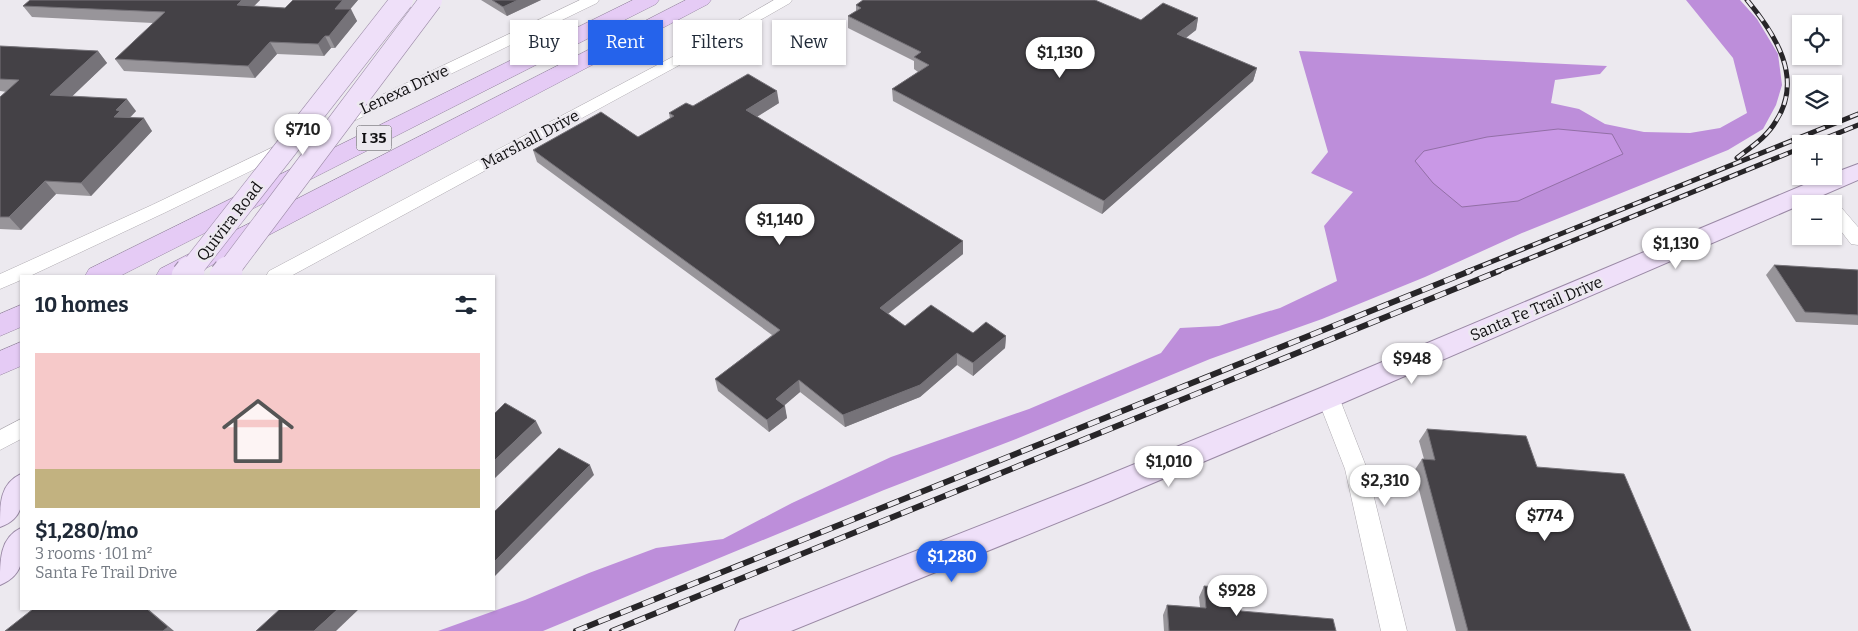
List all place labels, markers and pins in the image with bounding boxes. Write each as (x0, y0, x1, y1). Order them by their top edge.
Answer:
pin: $1,130 (1019, 36, 1101, 79)
pin: $710 (273, 114, 333, 156)
pin: $1,140 (739, 204, 821, 246)
pin: $1,130 (1635, 228, 1717, 270)
pin: $948 (1382, 342, 1442, 385)
pin: $1,010 (1128, 446, 1210, 488)
pin: $2,310 (1344, 464, 1426, 507)
pin: $774 (1515, 500, 1575, 542)
pin: $1,280 (911, 540, 993, 583)
pin: $928 (1207, 574, 1267, 617)

